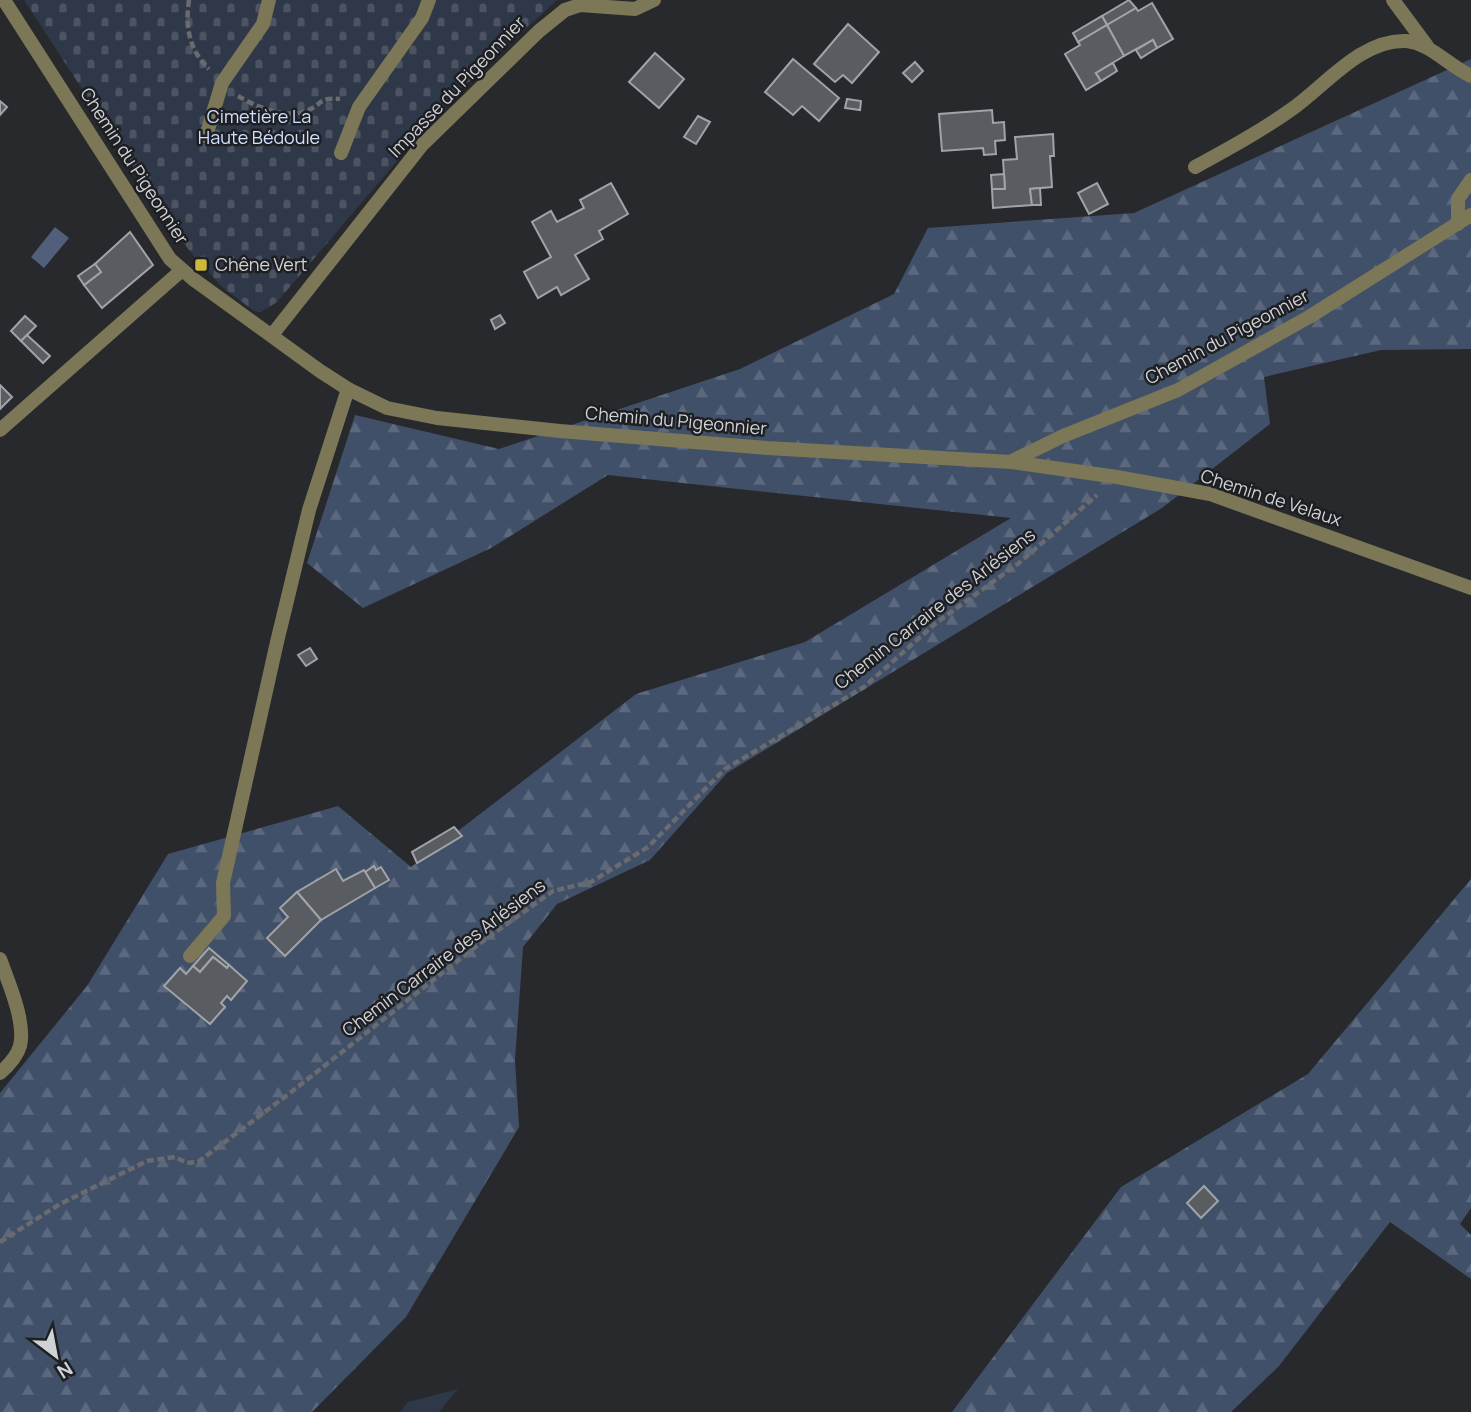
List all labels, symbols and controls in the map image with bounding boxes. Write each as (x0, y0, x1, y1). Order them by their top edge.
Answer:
street label: Impasse du Pigeonnier (382, 10, 530, 162)
street label: Chemin du Pigeonnier (75, 83, 195, 249)
park label: Cimetière La Haute Bédoule (198, 104, 320, 149)
place label: Chêne Vert (215, 252, 308, 276)
marker: Chêne Vert (193, 257, 209, 273)
street label: Chemin du Pigeonnier (1141, 283, 1313, 389)
street label: Chemin du Pigeonnier (584, 400, 768, 440)
street label: Chemin de Velaux (1198, 463, 1345, 531)
street label: Chemin Carraire des Arlésiens (829, 522, 1040, 694)
street label: Chemin Carraire des Arlésiens (337, 873, 550, 1042)
north arrow (21, 1321, 91, 1391)
text: N (52, 1356, 78, 1385)

